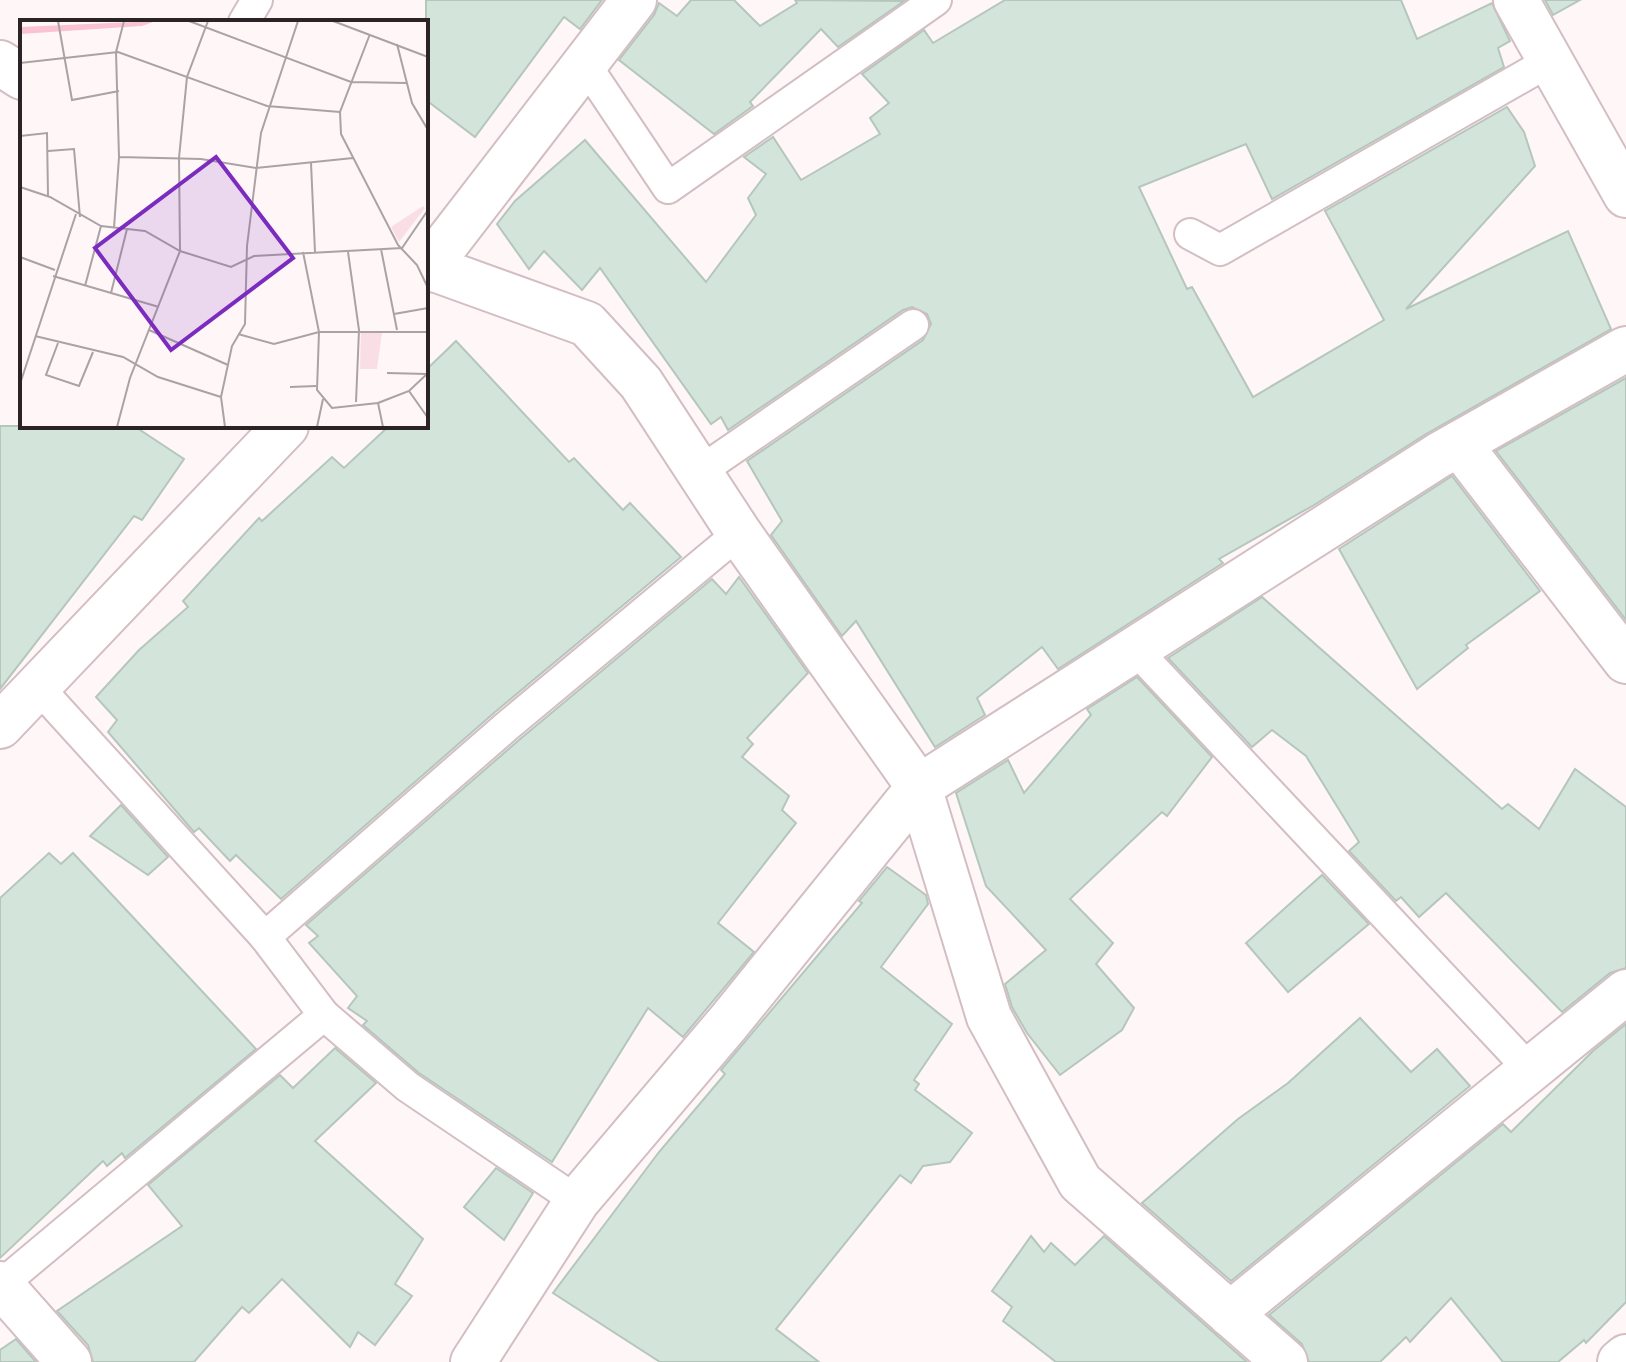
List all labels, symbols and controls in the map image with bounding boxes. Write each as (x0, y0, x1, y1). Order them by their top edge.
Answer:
inset map (20, 20, 428, 428)

